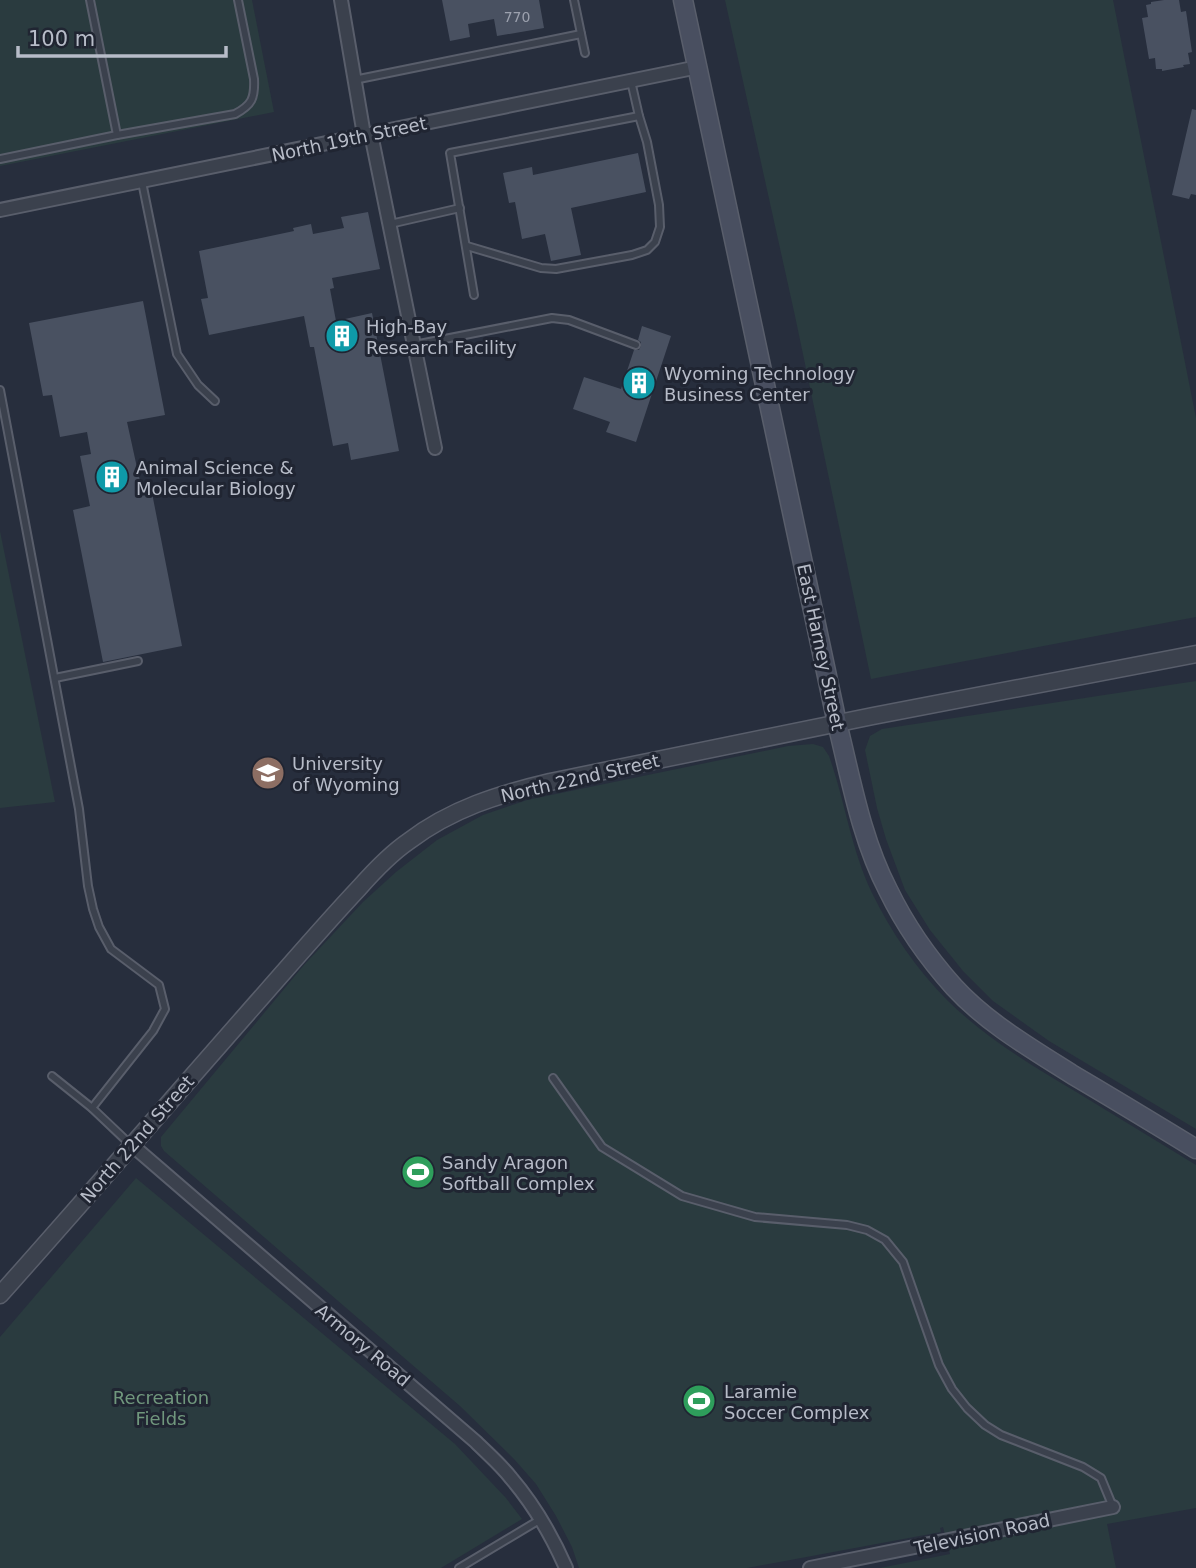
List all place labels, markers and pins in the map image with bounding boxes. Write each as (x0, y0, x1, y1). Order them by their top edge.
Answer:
place label: High-Bay Research Facility (366, 316, 517, 358)
building icon: High-Bay Research Facility (323, 317, 361, 355)
place label: Wyoming Technology Business Center (664, 363, 855, 405)
building icon: Wyoming Technology Business Center (620, 364, 658, 402)
place label: Animal Science & Molecular Biology (136, 457, 296, 499)
building icon: Animal Science & Molecular Biology (93, 458, 131, 496)
place label: University of Wyoming (292, 753, 400, 795)
school or university icon: University of Wyoming (249, 754, 287, 792)
place label: Sandy Aragon Softball Complex (442, 1152, 595, 1194)
sports icon: Sandy Aragon Softball Complex (399, 1153, 437, 1191)
place label: Laramie Soccer Complex (724, 1381, 870, 1423)
sports icon: Laramie Soccer Complex (680, 1382, 718, 1420)

